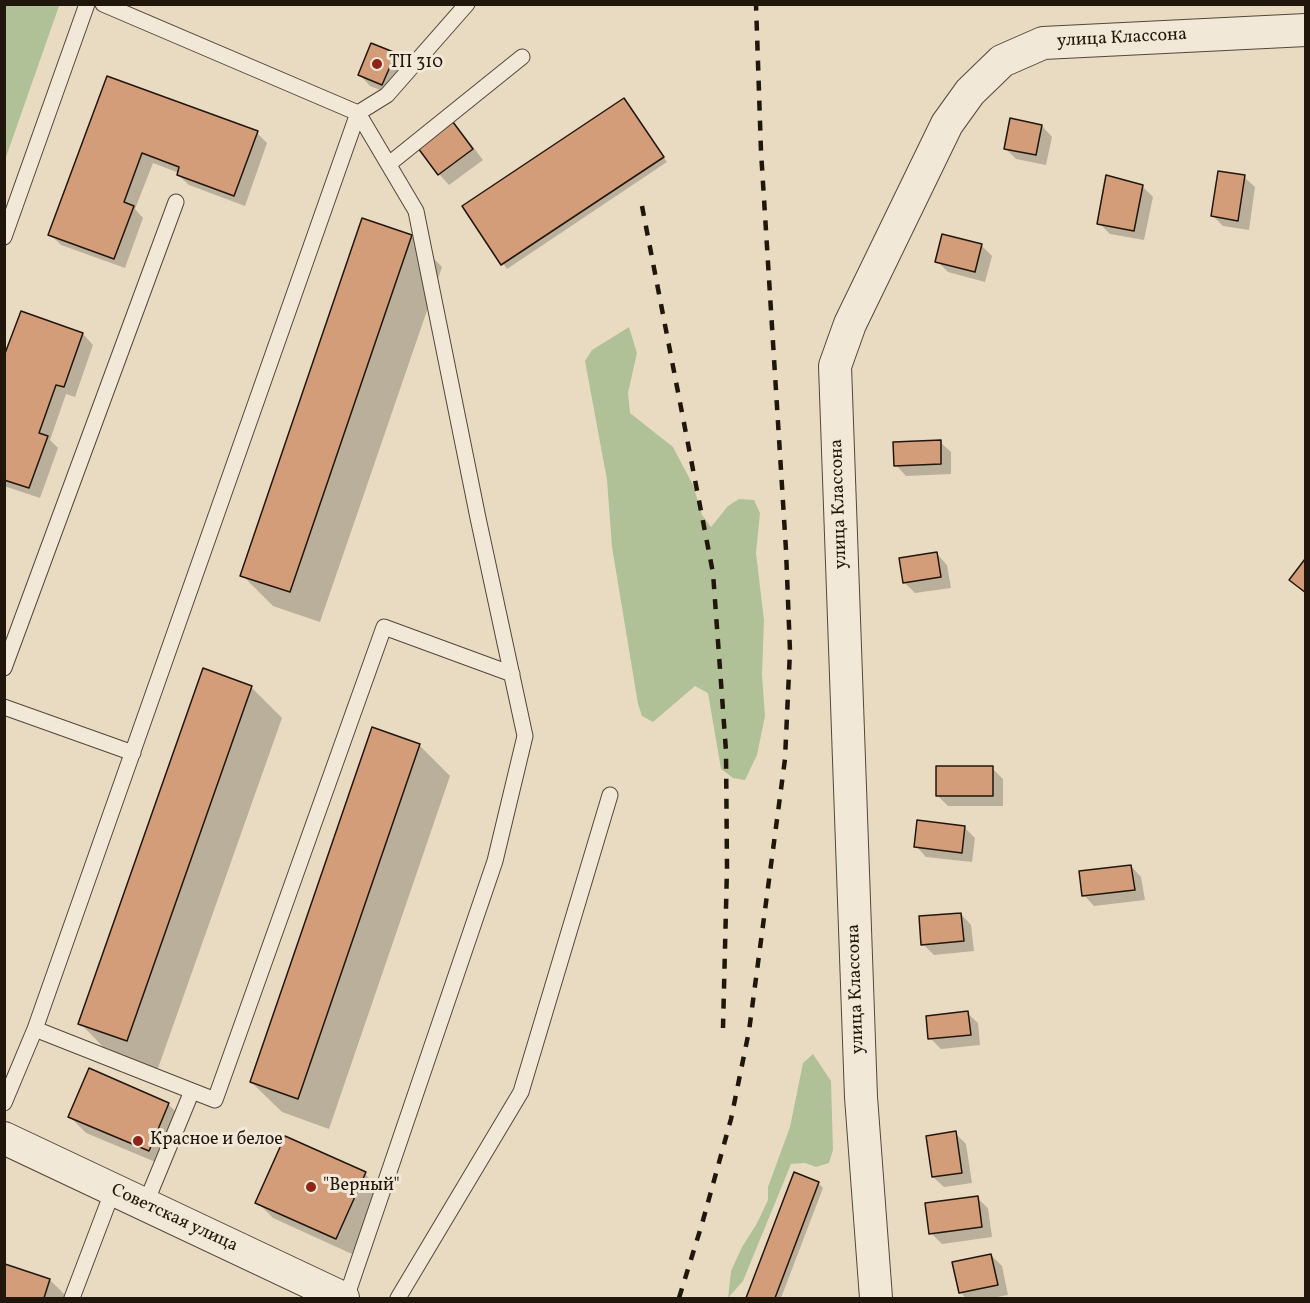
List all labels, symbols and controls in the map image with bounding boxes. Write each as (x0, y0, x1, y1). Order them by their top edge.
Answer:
street label: улица Классона (1056, 25, 1188, 53)
place label: ТП 310 (389, 53, 443, 75)
marker: ТП 310 (370, 57, 384, 71)
street label: улица Классона (827, 439, 853, 569)
street label: улица Классона (844, 924, 870, 1054)
place label: Красное и белое (150, 1130, 283, 1152)
marker: Красное и белое (131, 1134, 145, 1148)
place label: "Верный" (323, 1176, 400, 1198)
street label: Советская улица (107, 1180, 241, 1258)
marker: "Верный" (304, 1180, 318, 1194)

